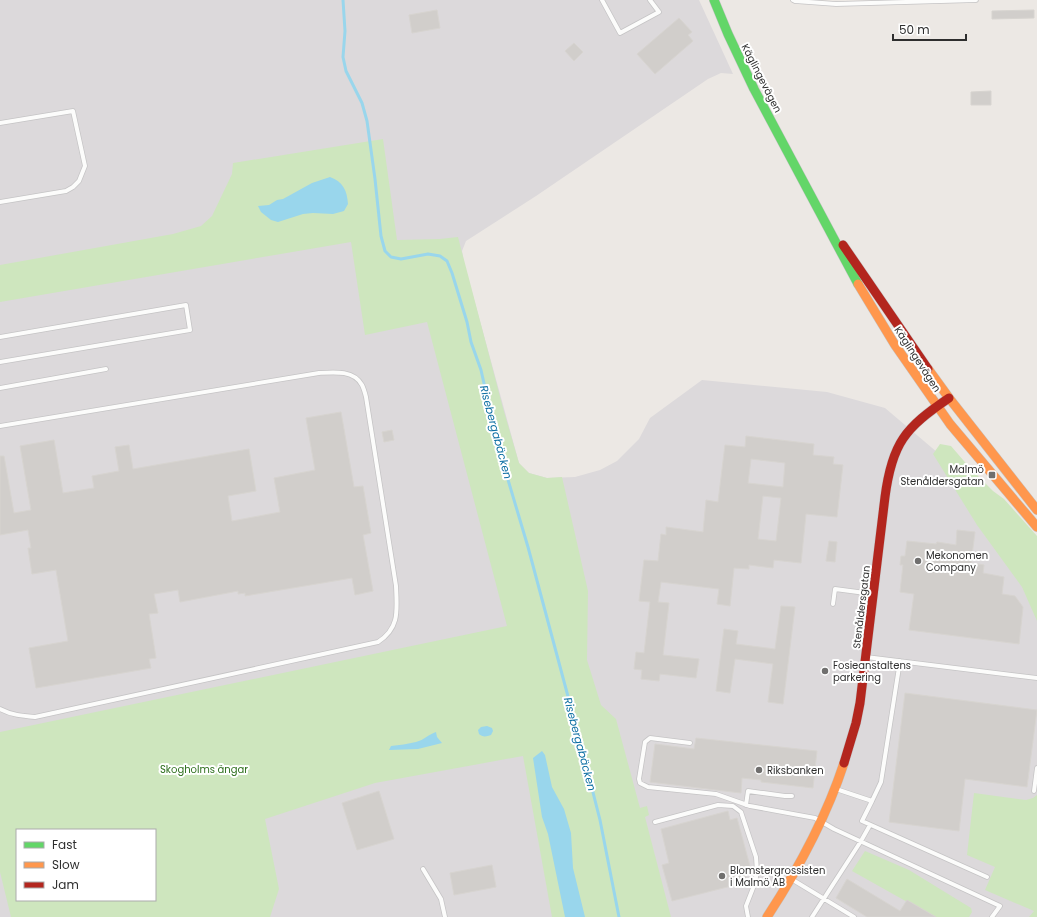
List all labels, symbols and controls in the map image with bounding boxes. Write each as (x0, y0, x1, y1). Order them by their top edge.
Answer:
scale bar (893, 16, 966, 42)
text: 50 m (899, 21, 930, 38)
street label: Käglingevägen (738, 41, 785, 115)
street label: Käglingevägen (891, 324, 944, 395)
water label: Risebergabäcken (476, 383, 516, 481)
place label: Malmö Stenåldersgatan (900, 462, 984, 489)
marker: Malmö Stenåldersgatan (987, 470, 997, 480)
place label: Mekonomen Company (926, 548, 988, 575)
marker: Mekonomen Company (913, 556, 923, 566)
street label: Stenåldersgatan (849, 565, 874, 649)
place label: Fosieanstaltens parkering (833, 658, 911, 685)
marker: Fosieanstaltens parkering (820, 666, 830, 676)
water label: Risebergabäcken (560, 695, 600, 793)
park label: Skogholms ängar (160, 762, 248, 777)
place label: Riksbanken (767, 763, 824, 778)
marker: Riksbanken (754, 765, 764, 775)
legend (16, 829, 156, 901)
text: Fast (52, 836, 77, 853)
text: Slow (52, 856, 80, 873)
place label: Blomstergrossisten i Malmö AB (730, 863, 825, 890)
marker: Blomstergrossisten i Malmö AB (717, 871, 727, 881)
text: Jam (52, 876, 79, 893)

